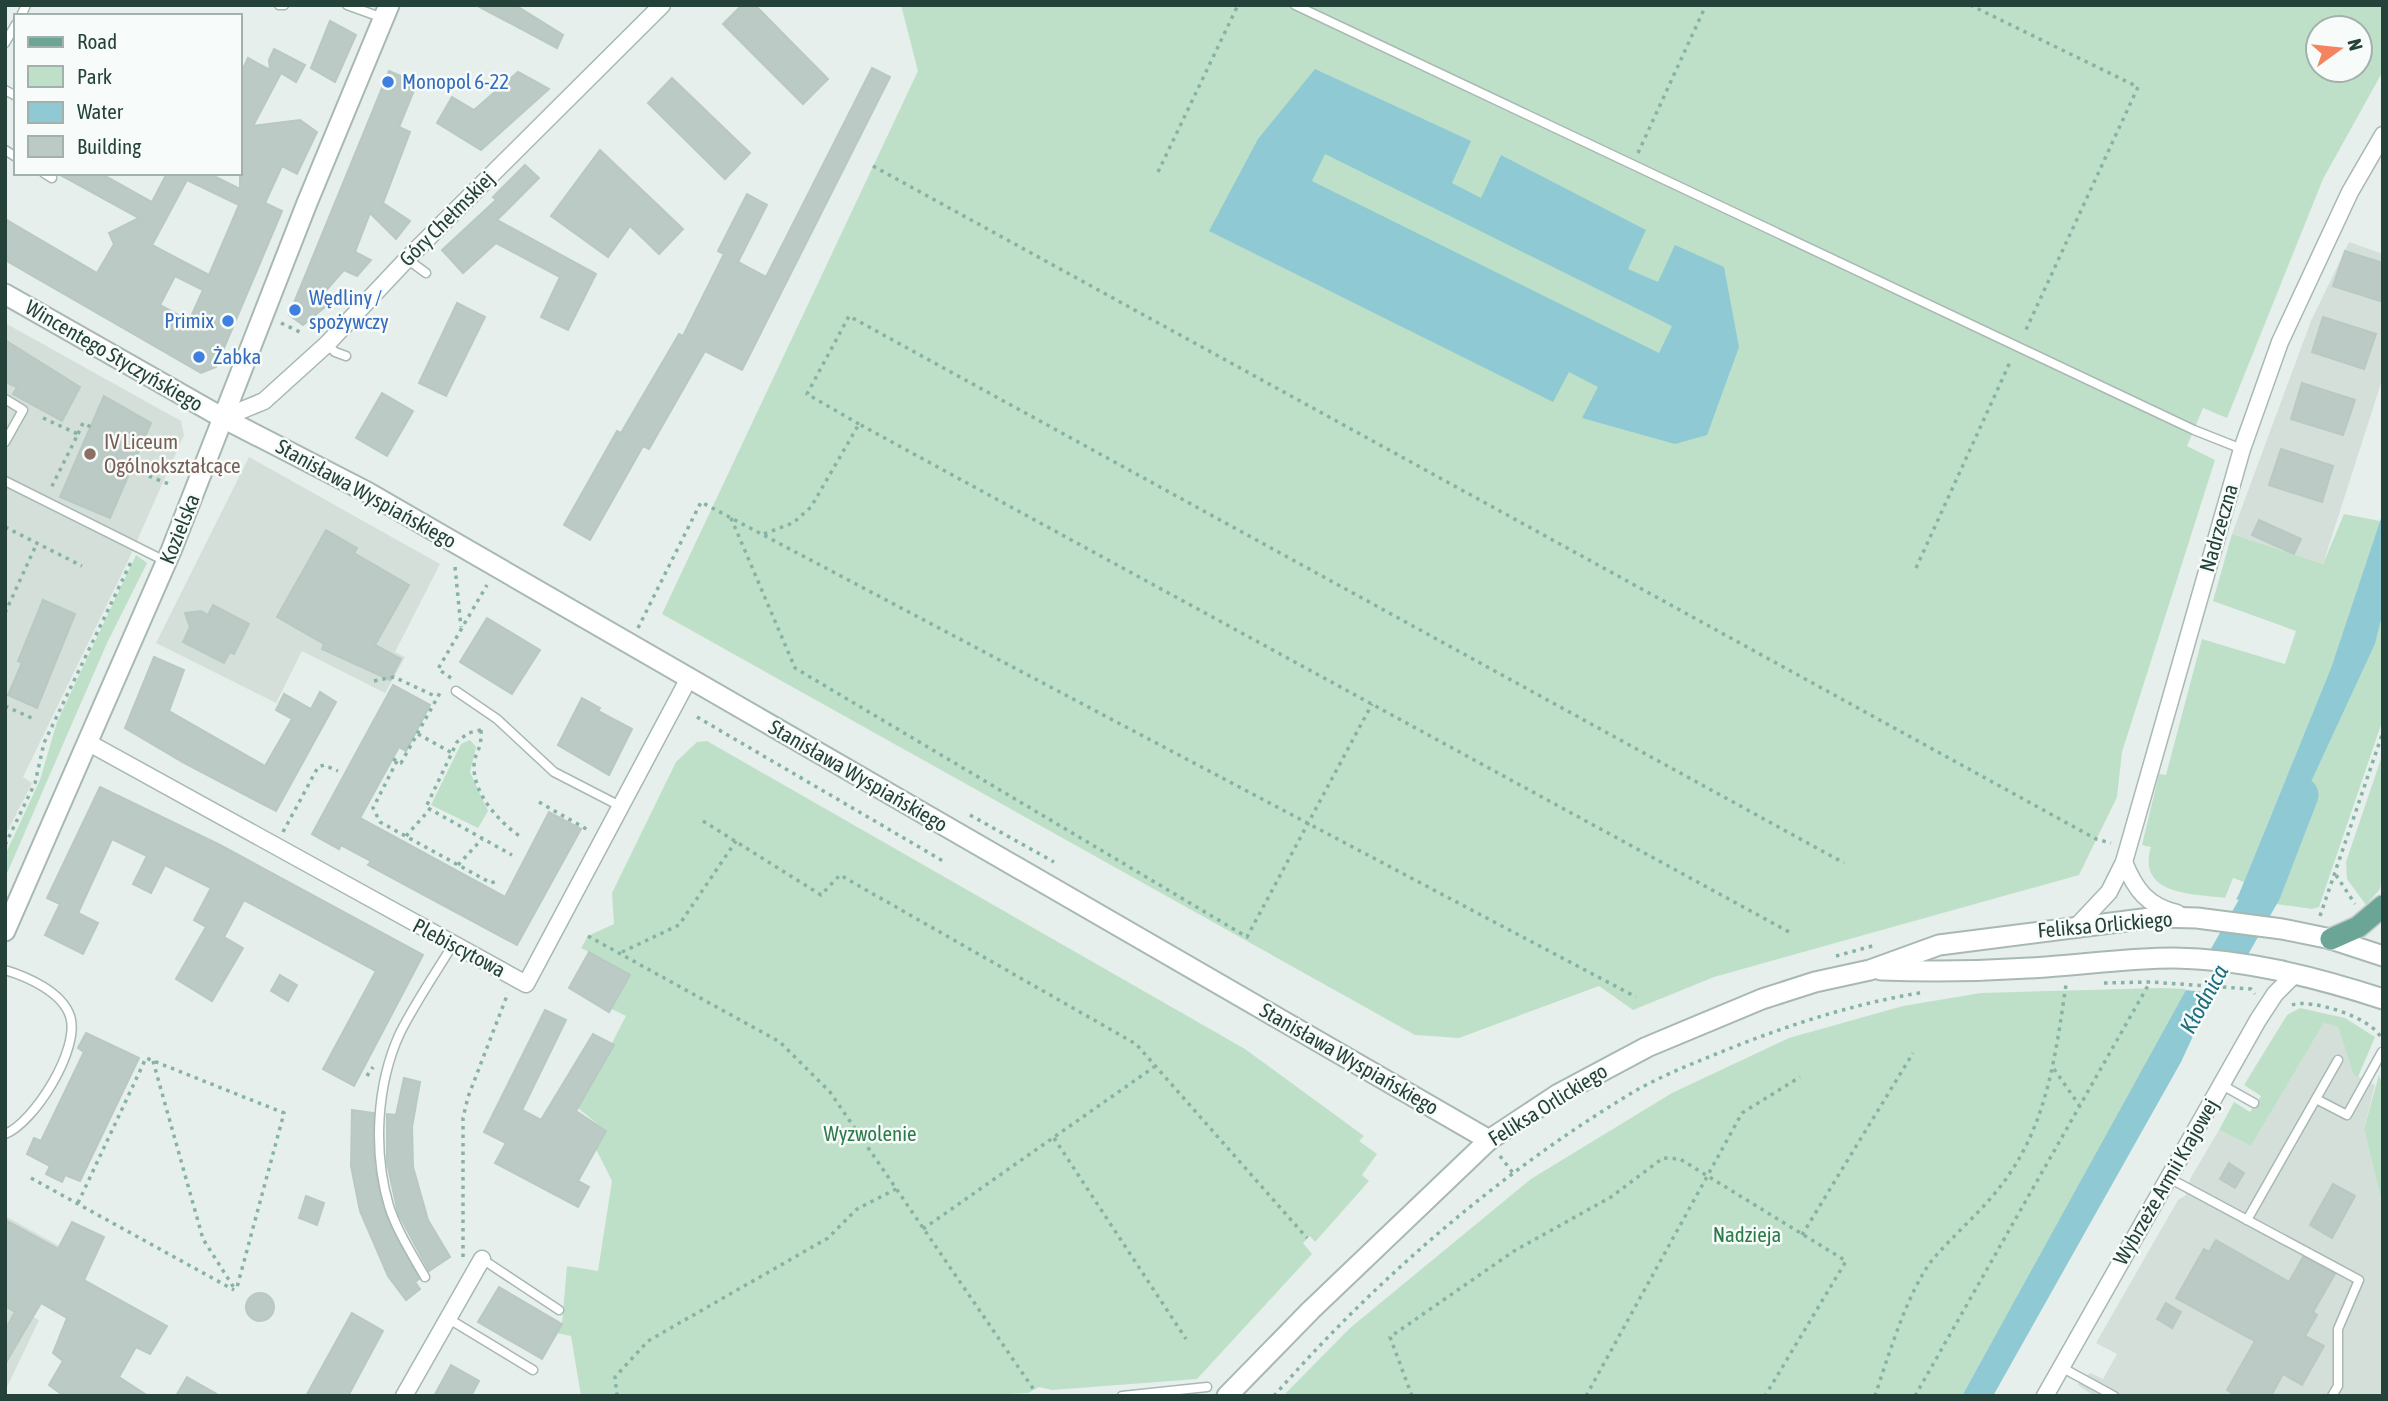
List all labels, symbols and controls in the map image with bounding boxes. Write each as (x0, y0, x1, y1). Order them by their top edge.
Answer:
legend (14, 14, 242, 175)
north arrow (2304, 14, 2374, 84)
text: Road (77, 29, 117, 53)
text: N (2343, 36, 2367, 53)
text: Park (77, 64, 112, 88)
place label: Monopol 6-22 (402, 69, 509, 93)
marker: Monopol 6-22 (380, 74, 396, 90)
text: Water (77, 99, 124, 123)
text: Building (77, 134, 141, 158)
street label: Góry Chełmskiej (394, 166, 499, 271)
place label: Wędliny / spożywczy (309, 285, 389, 333)
street label: Wincentego Styczyńskiego (22, 295, 207, 416)
marker: Wędliny / spożywczy (287, 302, 303, 318)
place label: Primix (164, 308, 215, 332)
marker: Primix (220, 313, 236, 329)
place label: Żabka (213, 344, 261, 368)
marker: Żabka (191, 349, 207, 365)
place label: IV Liceum Ogólnokształcące (104, 429, 241, 477)
street label: Stanisława Wyspiańskiego (272, 434, 461, 553)
marker: IV Liceum Ogólnokształcące (82, 446, 98, 462)
street label: Nadrzeczna (2194, 481, 2242, 574)
street label: Kozielska (154, 490, 204, 567)
street label: Stanisława Wyspiańskiego (765, 714, 952, 836)
street label: Feliksa Orlickiego (2036, 906, 2173, 942)
street label: Plebiscytowa (409, 913, 510, 982)
water label: Kłodnica (2175, 960, 2234, 1038)
street label: Stanisława Wyspiańskiego (1256, 997, 1443, 1119)
street label: Feliksa Orlickiego (1484, 1058, 1611, 1150)
street label: Wybrzeże Armii Krajowej (2108, 1094, 2222, 1269)
park label: Wyzwolenie (823, 1121, 917, 1145)
park label: Nadzieja (1713, 1222, 1781, 1246)

